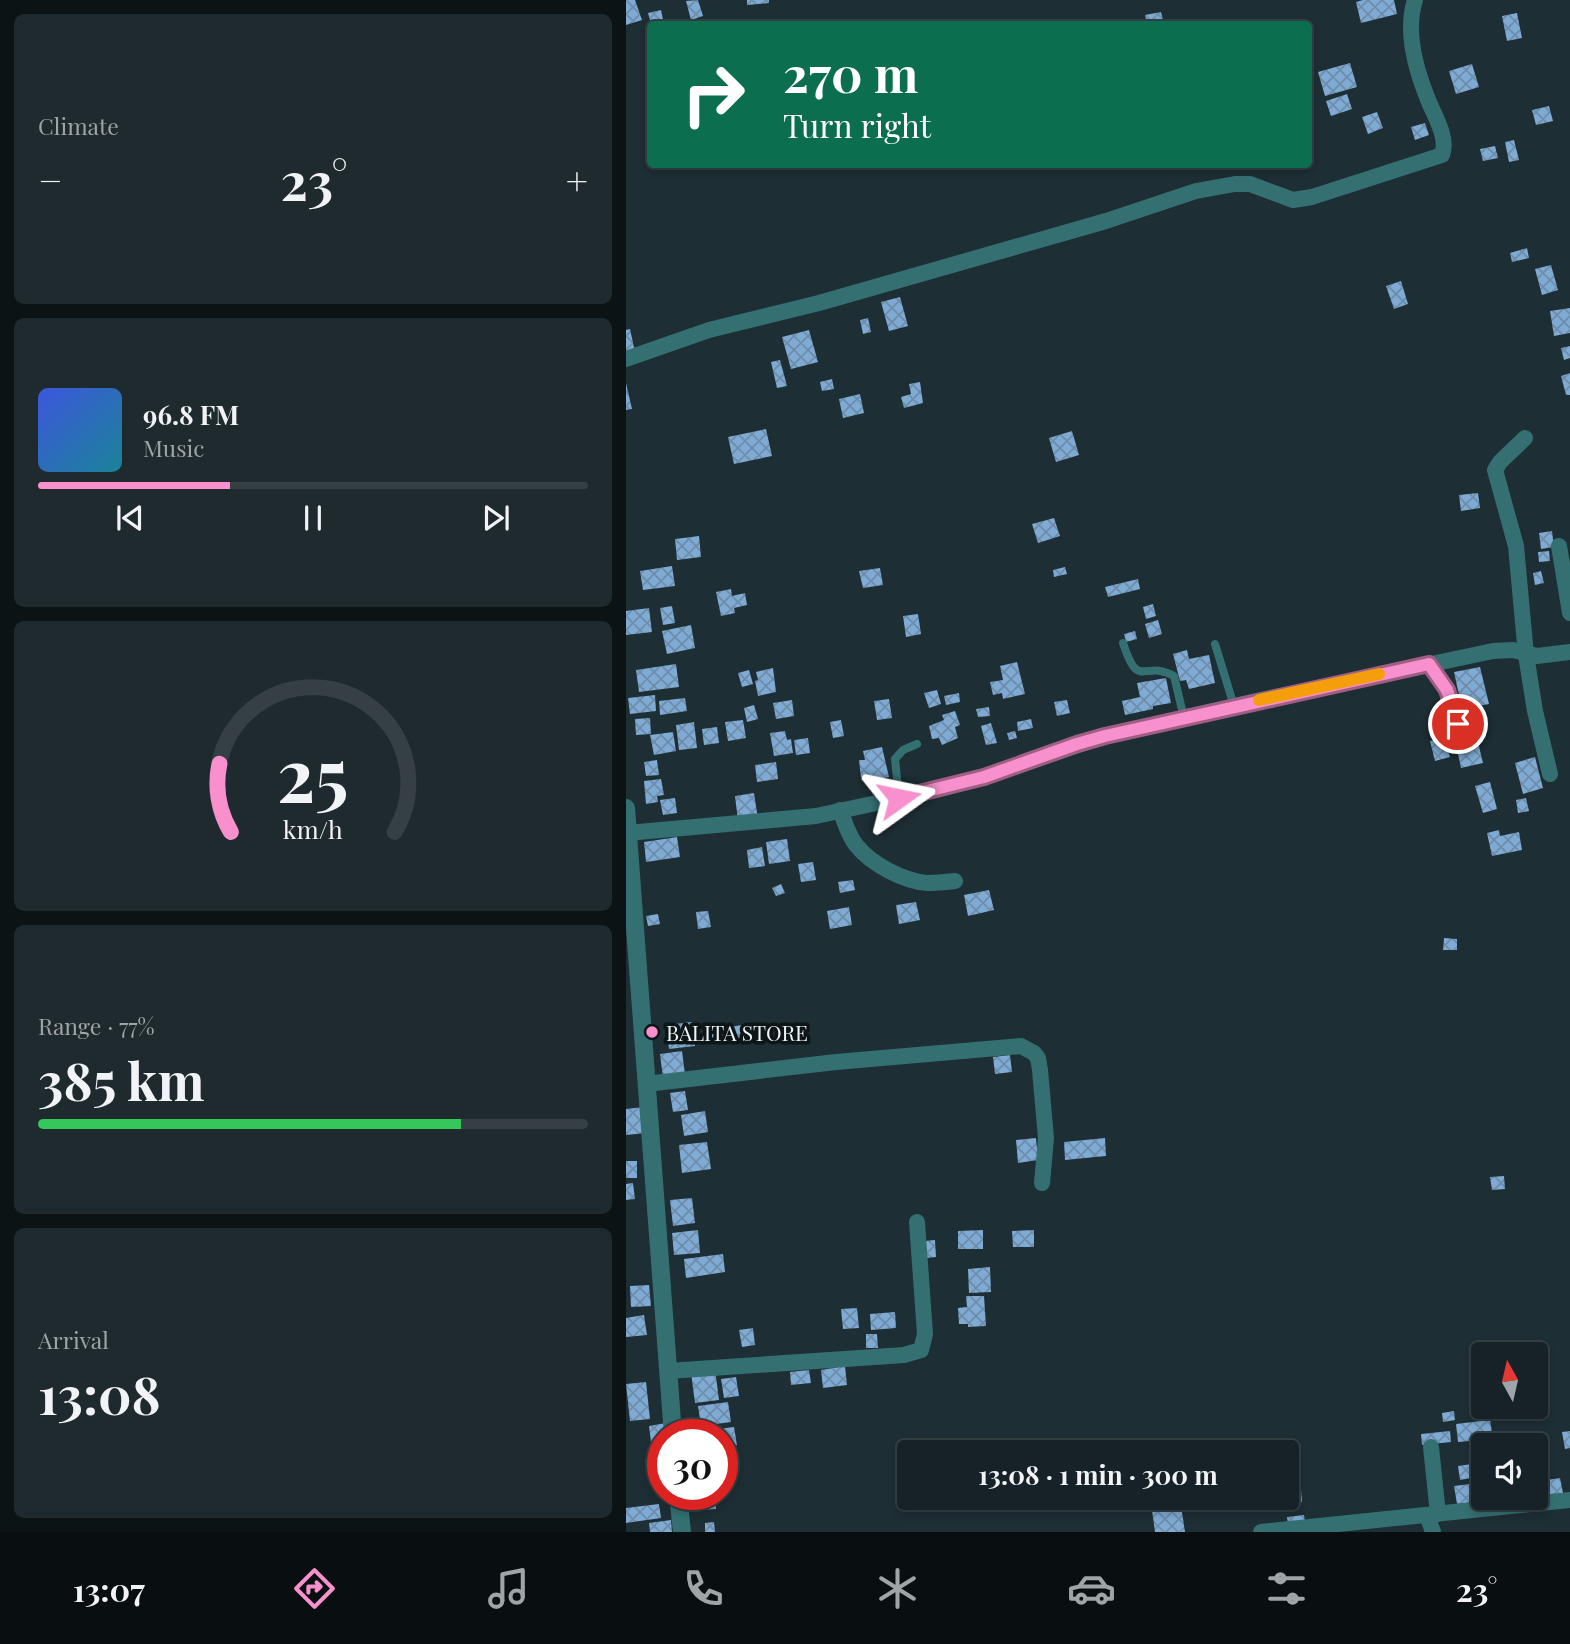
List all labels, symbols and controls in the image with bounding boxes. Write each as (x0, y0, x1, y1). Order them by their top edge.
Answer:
text: 270 m (783, 40, 918, 105)
icon: right (668, 49, 759, 140)
text: Turn right (783, 103, 931, 146)
text: Climate (38, 110, 119, 141)
text: 23° (281, 145, 348, 214)
text: − (38, 154, 63, 205)
text: + (566, 154, 588, 205)
text: 96.8 FM (143, 397, 239, 432)
text: Music (143, 432, 204, 463)
icon: previous (111, 499, 149, 537)
icon: pause (294, 499, 332, 537)
icon: next (477, 499, 515, 537)
pin (1428, 694, 1488, 754)
icon: arrive (1439, 705, 1477, 743)
text: 25 (277, 723, 349, 820)
position arrow (862, 761, 936, 835)
text: km/h (283, 812, 343, 845)
text: Range · 77% (38, 1010, 155, 1041)
place label: BALITA STORE (666, 1018, 808, 1046)
marker: BALITA STORE (644, 1024, 660, 1040)
text: 385 km (38, 1045, 205, 1114)
text: Arrival (38, 1324, 109, 1355)
north arrow (1471, 1342, 1548, 1419)
map controls (1471, 1342, 1548, 1510)
text: 13:08 (38, 1359, 161, 1428)
speed limit sign: 30 (647, 1419, 738, 1510)
button: sound (1471, 1433, 1548, 1510)
text: 13:08 · 1 min · 300 m (978, 1457, 1218, 1492)
icon: directions (290, 1564, 339, 1613)
icon: music (484, 1564, 533, 1613)
icon: phone (679, 1564, 728, 1613)
icon: climate (873, 1564, 922, 1613)
icon: car (1067, 1564, 1116, 1613)
icon: filters (1262, 1564, 1311, 1613)
text: 13:07 (73, 1567, 145, 1610)
text: 23° (1456, 1567, 1497, 1610)

